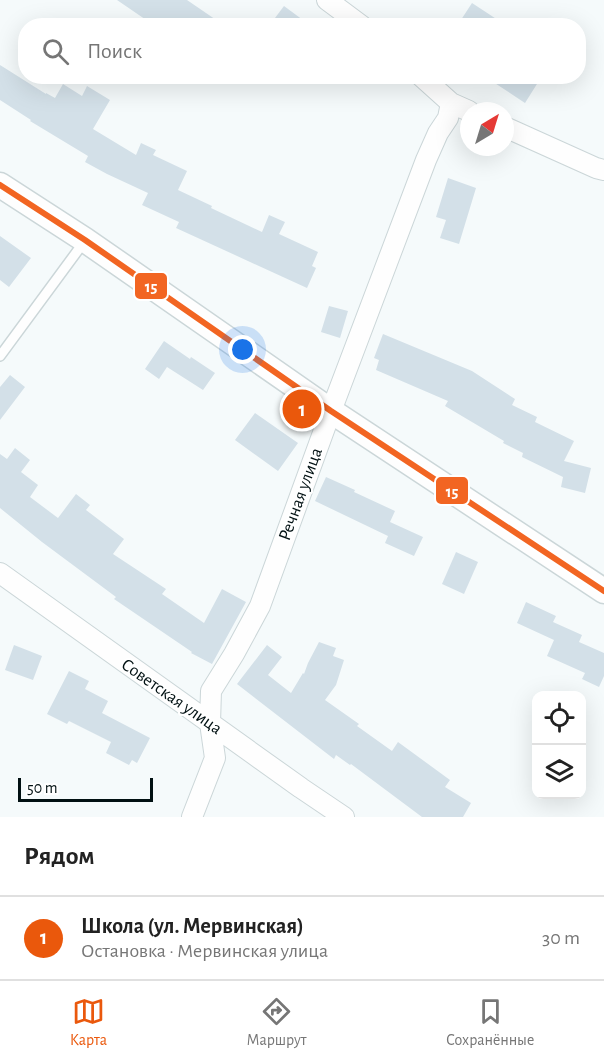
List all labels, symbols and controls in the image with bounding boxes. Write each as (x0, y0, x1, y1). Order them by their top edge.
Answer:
search box (18, 18, 586, 84)
icon: search (39, 35, 72, 68)
text: Поиск (87, 40, 142, 62)
north arrow (460, 102, 514, 156)
line badge: 15 (134, 272, 168, 300)
text: 15 (145, 279, 157, 295)
your location (228, 335, 257, 364)
pin: 1 (282, 386, 322, 432)
street label: Речная улица (276, 446, 326, 543)
line badge: 15 (435, 476, 469, 505)
text: 15 (446, 484, 458, 500)
street label: Советская улица (118, 655, 225, 738)
map controls (532, 691, 586, 799)
button: locate (532, 691, 586, 745)
button: layers (532, 745, 586, 799)
scale bar (18, 775, 153, 802)
text: 50 m (27, 780, 58, 796)
text: Рядом (24, 843, 95, 869)
text: Школа (ул. Мервинская) (81, 915, 304, 937)
text: 1 (40, 928, 47, 948)
text: 30 m (542, 928, 580, 948)
text: Остановка · Мервинская улица (81, 941, 328, 961)
tab: Карта (70, 995, 107, 1050)
tab: Маршрут (247, 995, 307, 1050)
tab: Сохранённые (446, 995, 534, 1050)

